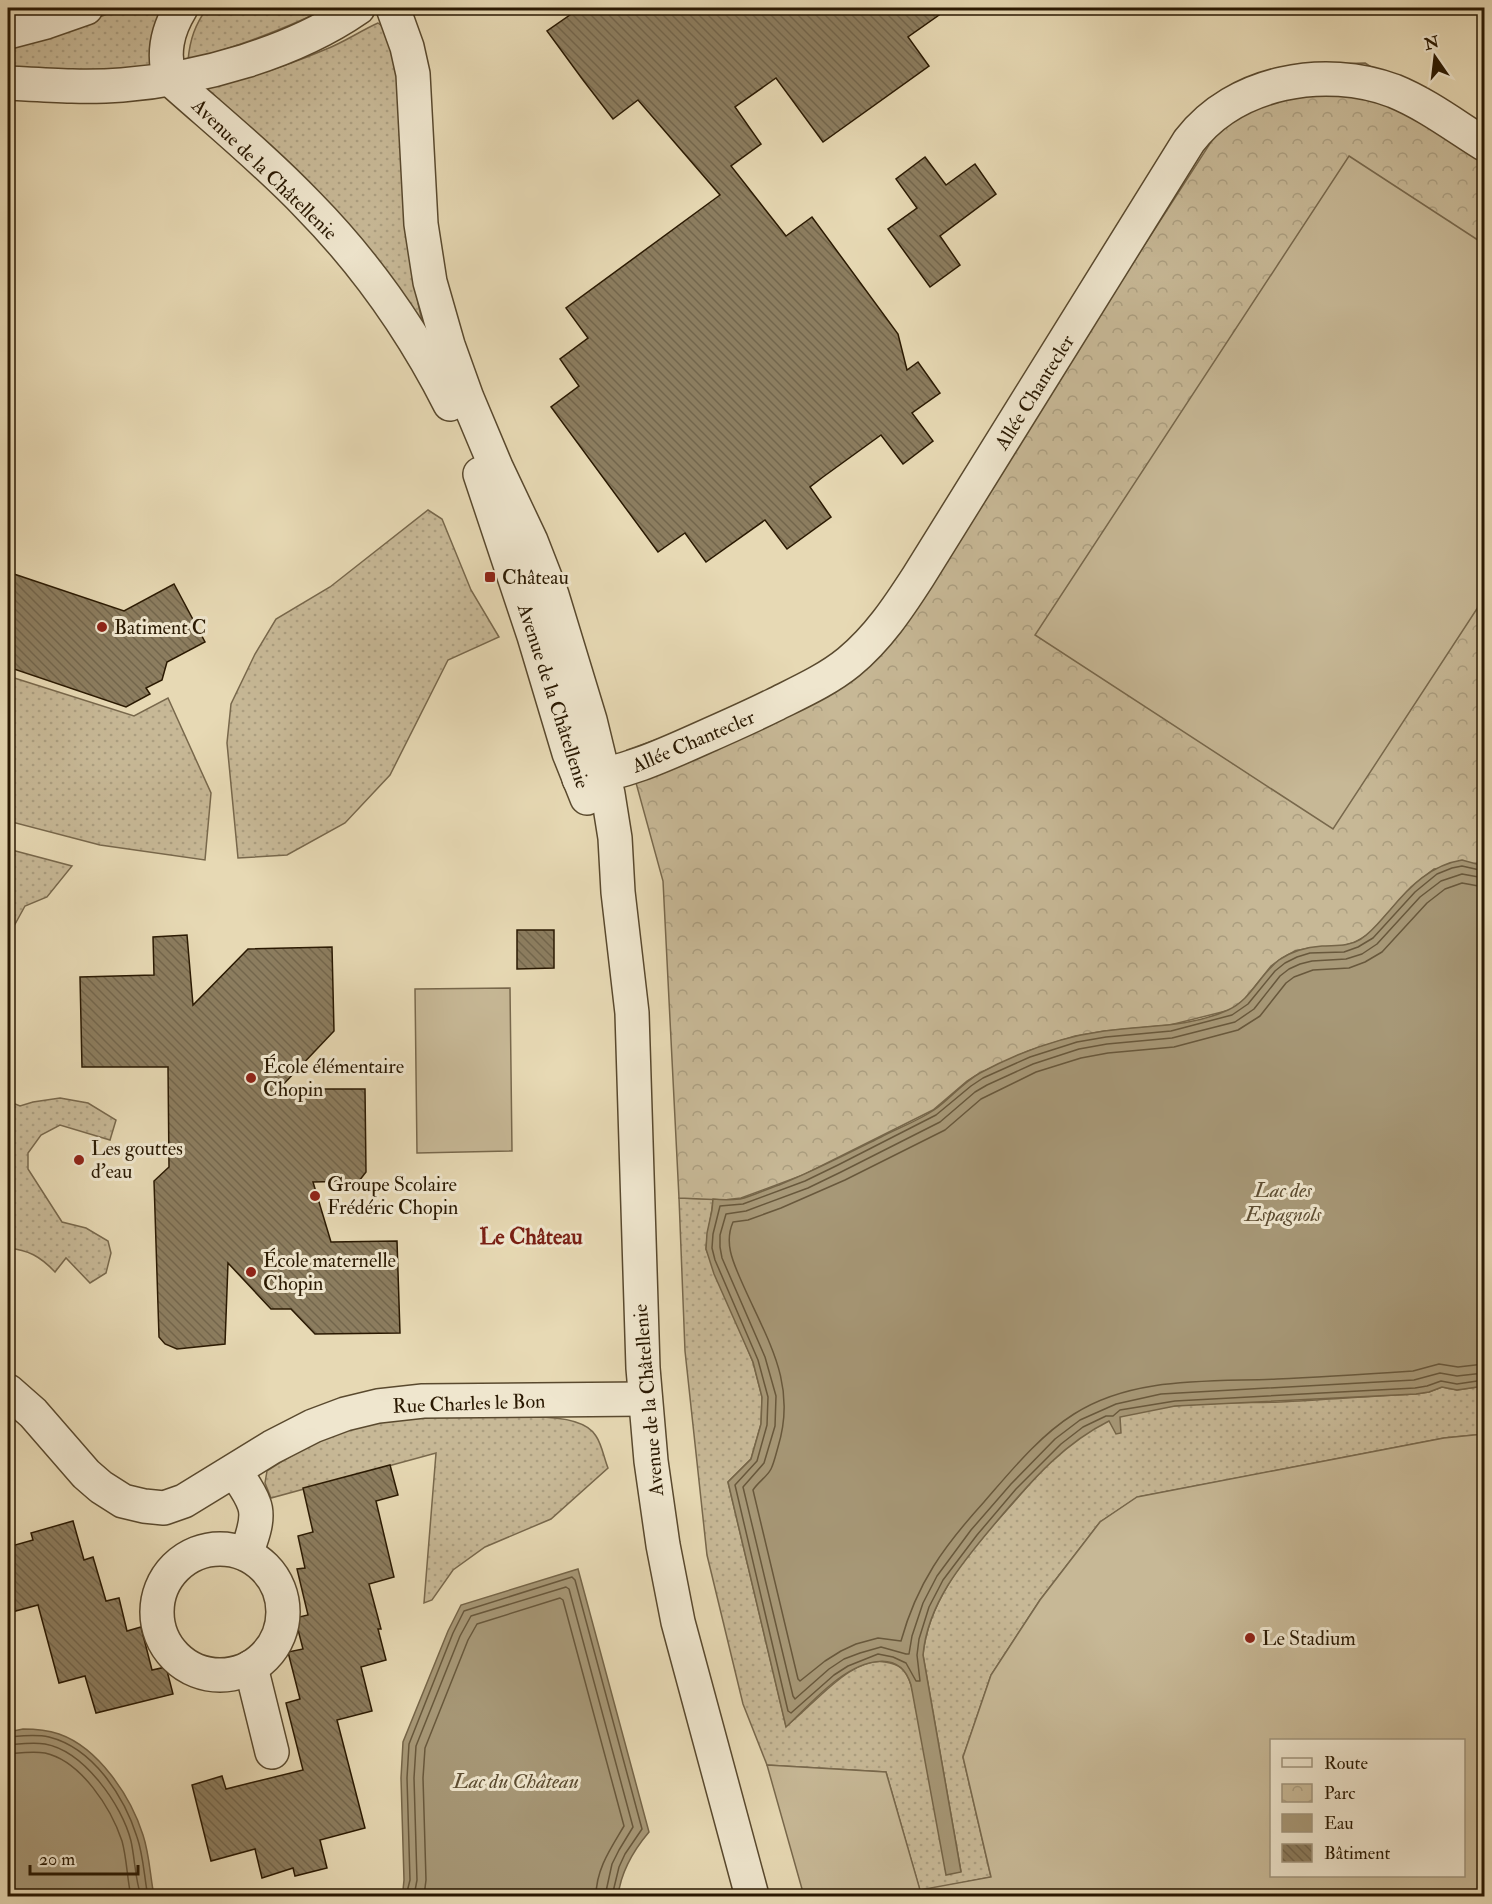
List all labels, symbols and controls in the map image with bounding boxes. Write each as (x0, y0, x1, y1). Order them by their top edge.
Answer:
north arrow (1405, 27, 1465, 87)
text: N (1421, 32, 1442, 55)
street label: Avenue de la Châtellenie (186, 93, 343, 245)
street label: Allée Chantecler (989, 330, 1080, 455)
place label: Château (502, 565, 569, 590)
marker: Château (483, 570, 497, 584)
street label: Avenue de la Châtellenie (512, 600, 595, 792)
place label: Batiment C (114, 615, 206, 640)
marker: Batiment C (95, 620, 109, 634)
street label: Allée Chantecler (627, 704, 759, 779)
place label: École élémentaire Chopin (263, 1053, 404, 1103)
marker: École élémentaire Chopin (244, 1071, 258, 1085)
place label: Les gouttes d'eau (91, 1136, 183, 1184)
marker: Les gouttes d'eau (72, 1153, 86, 1167)
place label: Groupe Scolaire Frédéric Chopin (327, 1172, 458, 1221)
water label: Lac des Espagnols (1243, 1177, 1323, 1228)
marker: Groupe Scolaire Frédéric Chopin (308, 1189, 322, 1203)
district label: Le Château (479, 1223, 583, 1251)
place label: École maternelle Chopin (263, 1247, 396, 1297)
marker: École maternelle Chopin (244, 1265, 258, 1279)
street label: Avenue de la Châtellenie (628, 1303, 669, 1498)
street label: Rue Charles le Bon (392, 1388, 546, 1419)
place label: Le Stadium (1262, 1626, 1356, 1651)
marker: Le Stadium (1243, 1631, 1257, 1645)
legend (1270, 1739, 1465, 1877)
text: Route (1324, 1752, 1368, 1775)
water label: Lac du Château (452, 1768, 579, 1795)
text: Parc (1324, 1782, 1355, 1805)
text: Eau (1324, 1812, 1354, 1835)
scale bar (30, 1838, 138, 1876)
text: Bâtiment (1324, 1842, 1390, 1865)
text: 20 m (39, 1848, 75, 1871)

